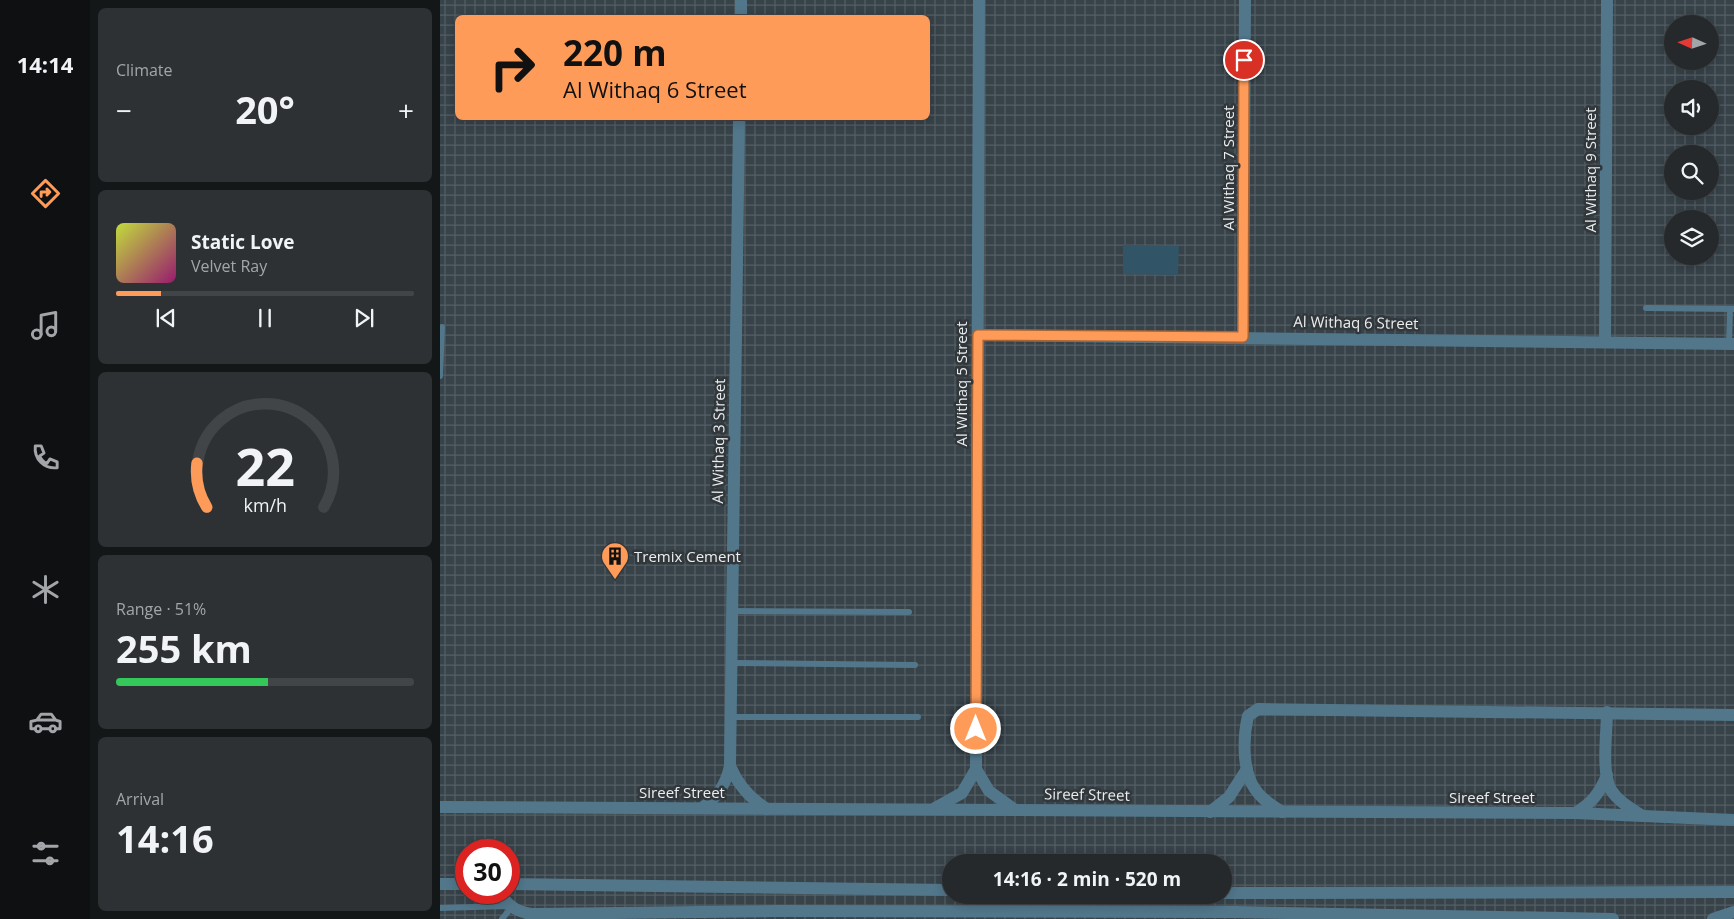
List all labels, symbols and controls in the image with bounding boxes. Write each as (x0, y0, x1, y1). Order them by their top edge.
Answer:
north arrow (1664, 15, 1719, 70)
map controls (1664, 15, 1719, 265)
text: 220 m (563, 29, 667, 76)
icon: right (480, 35, 545, 100)
pin (1223, 39, 1265, 81)
icon: arrive (1230, 46, 1258, 74)
text: 14:14 (17, 49, 73, 79)
text: Climate (116, 59, 173, 81)
text: Al Withaq 6 Street (563, 74, 747, 104)
button: sound (1664, 80, 1719, 135)
text: 20° (235, 83, 295, 135)
text: − (116, 91, 132, 129)
text: + (398, 91, 414, 129)
street label: Al Withaq 7 Street (1218, 105, 1238, 231)
street label: Al Withaq 9 Street (1580, 107, 1600, 233)
button: search (1664, 145, 1719, 200)
icon: directions (28, 176, 63, 211)
button: layers (1664, 210, 1719, 265)
text: Static Love (191, 229, 294, 255)
text: Velvet Ray (191, 255, 267, 277)
icon: previous (152, 304, 180, 332)
icon: pause (251, 304, 279, 332)
icon: next (350, 304, 378, 332)
icon: music (28, 308, 63, 343)
street label: Al Withaq 6 Street (1293, 311, 1419, 333)
street label: Al Withaq 5 Street (951, 321, 971, 447)
street label: Al Withaq 3 Street (707, 378, 729, 504)
text: 22 (235, 430, 295, 501)
icon: phone (28, 440, 63, 475)
text: km/h (243, 493, 287, 517)
building icon: Tremix Cement (600, 541, 630, 580)
place label: Tremix Cement (634, 546, 741, 566)
icon: climate (28, 572, 63, 607)
text: Range · 51% (116, 598, 206, 620)
text: 255 km (116, 622, 252, 674)
position arrow (949, 702, 1001, 754)
icon: car (28, 704, 63, 739)
street label: Sireef Street (639, 782, 725, 802)
street label: Sireef Street (1044, 783, 1130, 805)
street label: Sireef Street (1449, 787, 1535, 807)
text: Arrival (116, 788, 164, 810)
text: 14:16 (116, 812, 214, 864)
icon: filters (28, 836, 63, 871)
speed limit sign: 30 (455, 839, 520, 904)
text: 14:16 · 2 min · 520 m (993, 866, 1181, 892)

